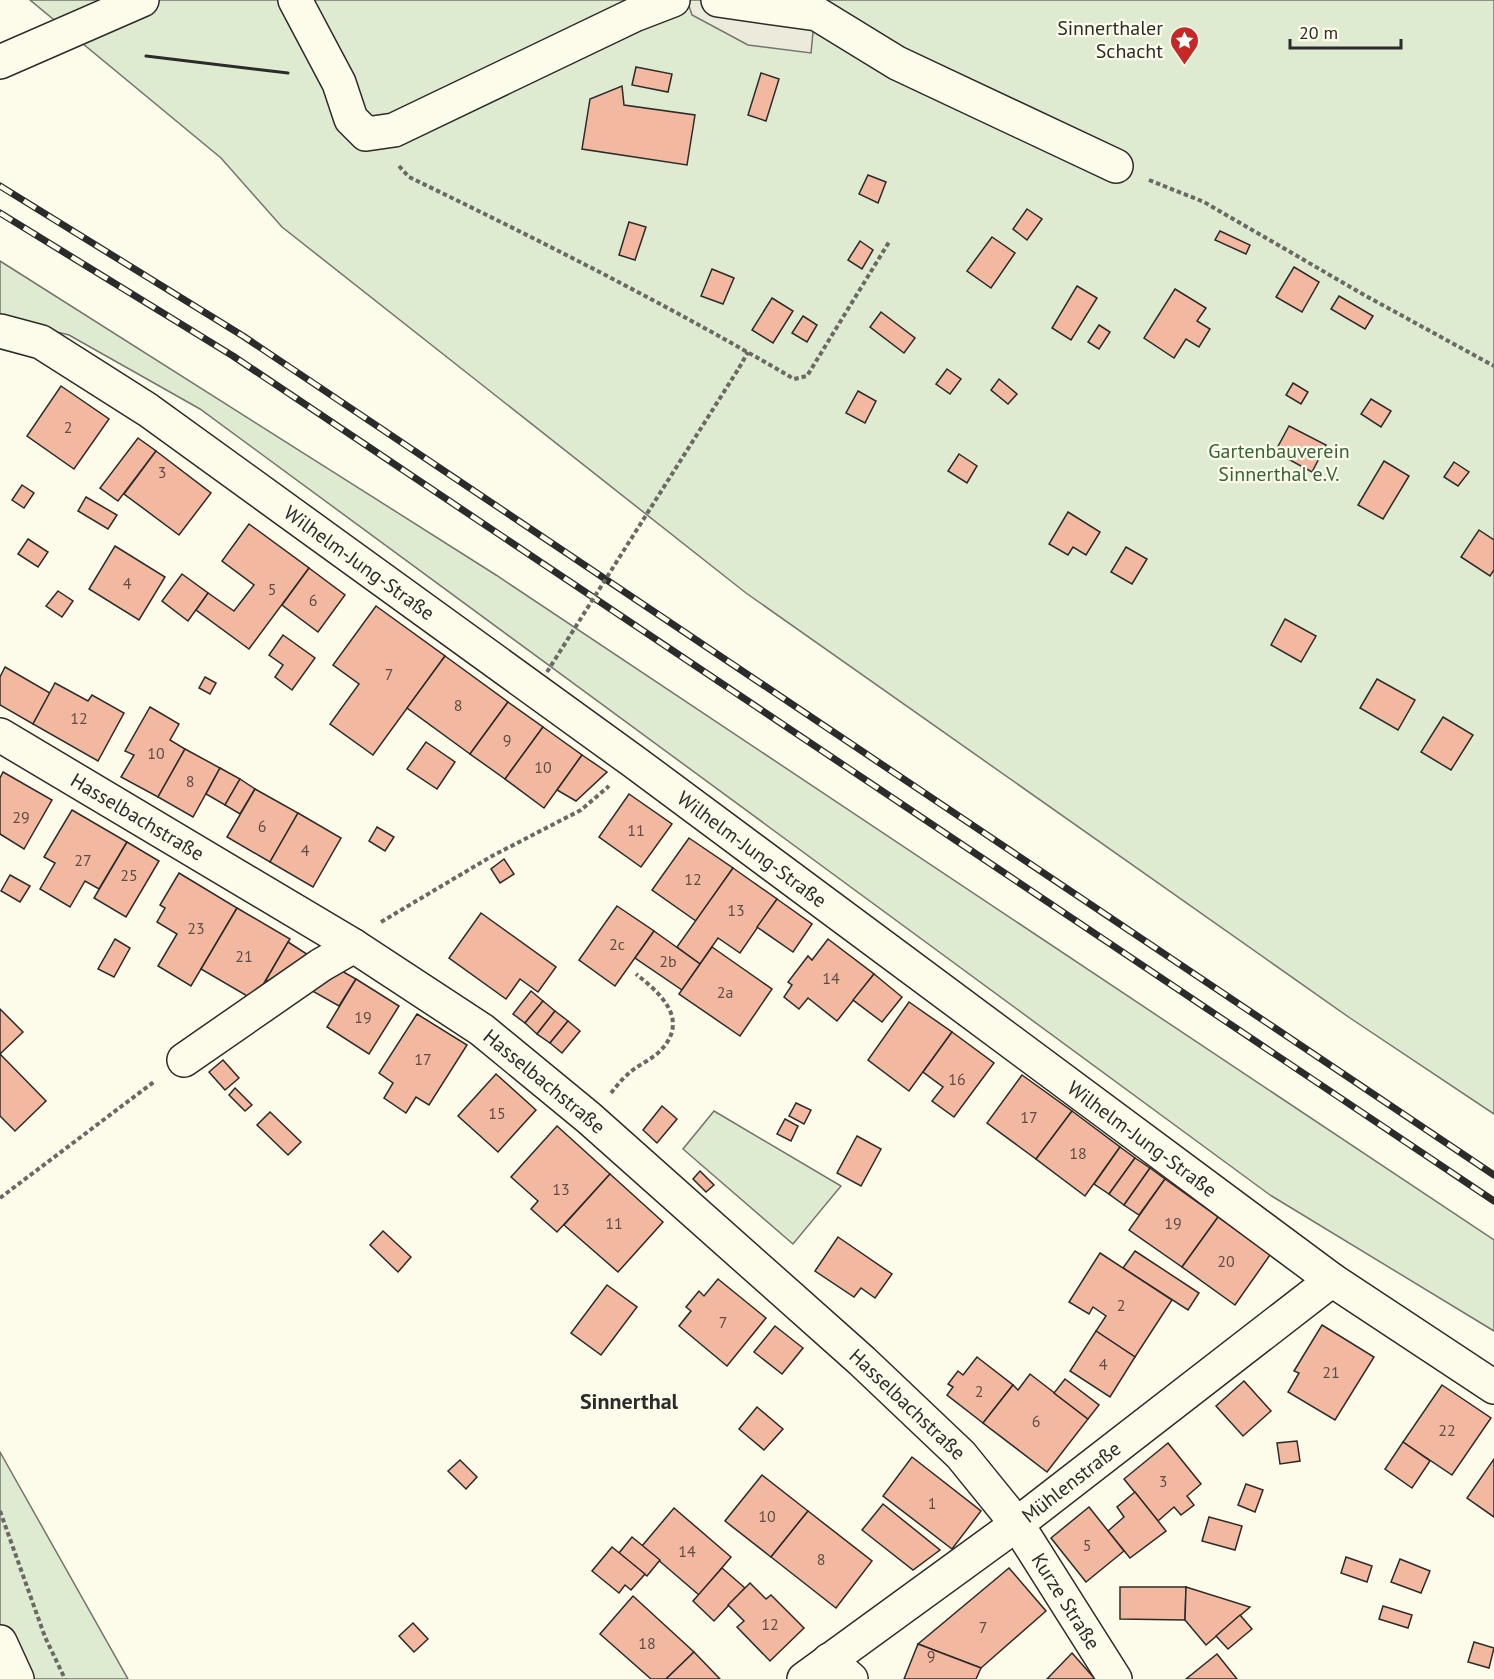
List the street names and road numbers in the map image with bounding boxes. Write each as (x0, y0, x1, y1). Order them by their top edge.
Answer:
street label: Wilhelm-Jung-Straße (279, 500, 440, 626)
street label: Hasselbachstraße (66, 767, 209, 867)
street label: Wilhelm-Jung-Straße (672, 785, 832, 913)
street label: Hasselbachstraße (478, 1023, 611, 1139)
street label: Wilhelm-Jung-Straße (1062, 1075, 1222, 1203)
street label: Hasselbachstraße (844, 1343, 971, 1466)
street label: Mühlenstraße (1016, 1435, 1126, 1529)
street label: Kurze Straße (1026, 1548, 1106, 1654)

